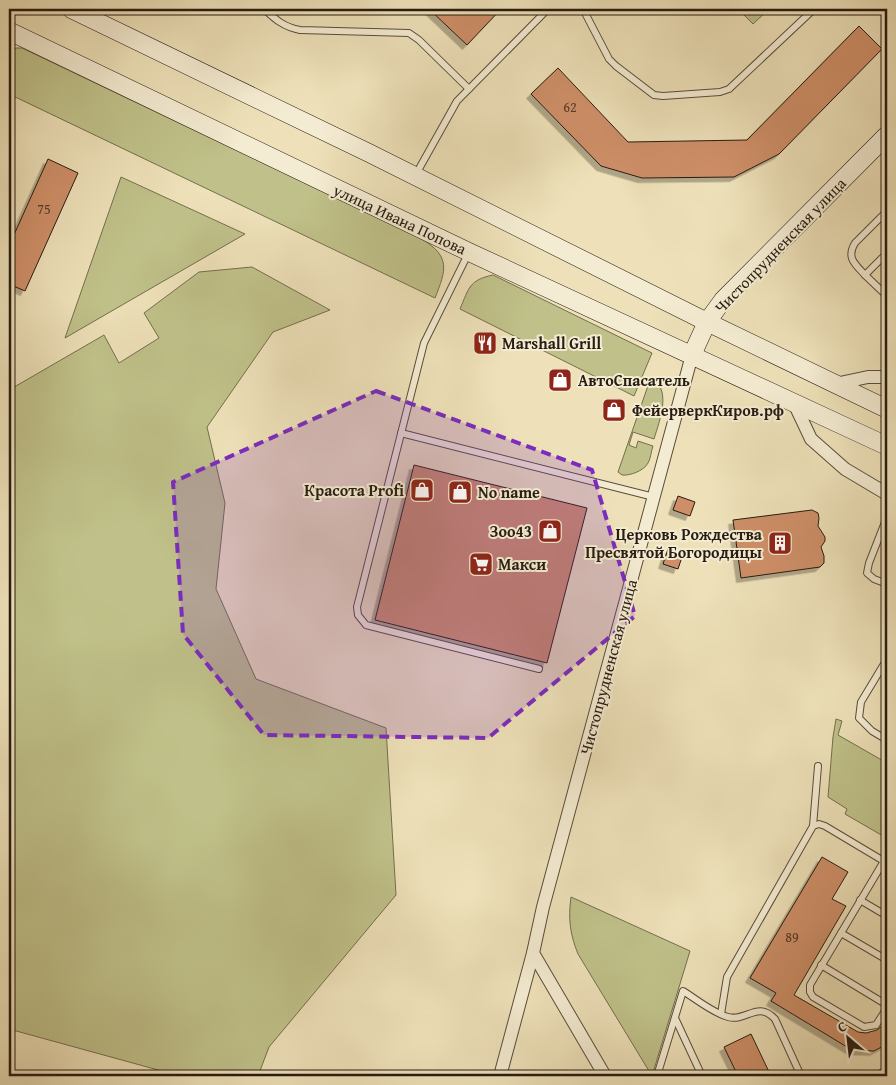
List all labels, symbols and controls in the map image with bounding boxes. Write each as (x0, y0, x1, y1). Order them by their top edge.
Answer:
house number: 62 (563, 97, 577, 117)
street label: Чистопрудненская улица (709, 171, 852, 318)
street label: улица Ивана Попова (329, 177, 471, 261)
house number: 75 (37, 199, 51, 219)
restaurant icon: Marshall Grill (472, 330, 498, 356)
place label: Marshall Grill (502, 331, 601, 355)
shop icon: АвтоСпасатель (547, 367, 573, 393)
place label: АвтоСпасатель (578, 368, 690, 392)
shop icon: ФейерверкКиров.рф (601, 397, 627, 423)
place label: ФейерверкКиров.рф (632, 398, 784, 422)
shop icon: Красота Profi (409, 477, 435, 503)
place label: Красота Profi (304, 478, 404, 502)
shop icon: No name (447, 479, 473, 505)
place label: No name (478, 480, 540, 504)
shop icon: Зоо43 (537, 518, 563, 544)
place label: Зоо43 (489, 519, 532, 543)
place label: Церковь Рождества Пресвятой Богородицы (585, 522, 763, 564)
building icon: Церковь Рождества Пресвятой Богородицы (767, 530, 793, 556)
supermarket icon: Макси (468, 551, 494, 577)
place label: Макси (498, 552, 546, 576)
street label: Чистопрудненская улица (573, 576, 643, 757)
house number: 89 (785, 927, 799, 947)
north arrow (824, 1012, 874, 1062)
text: С (834, 1016, 850, 1037)

